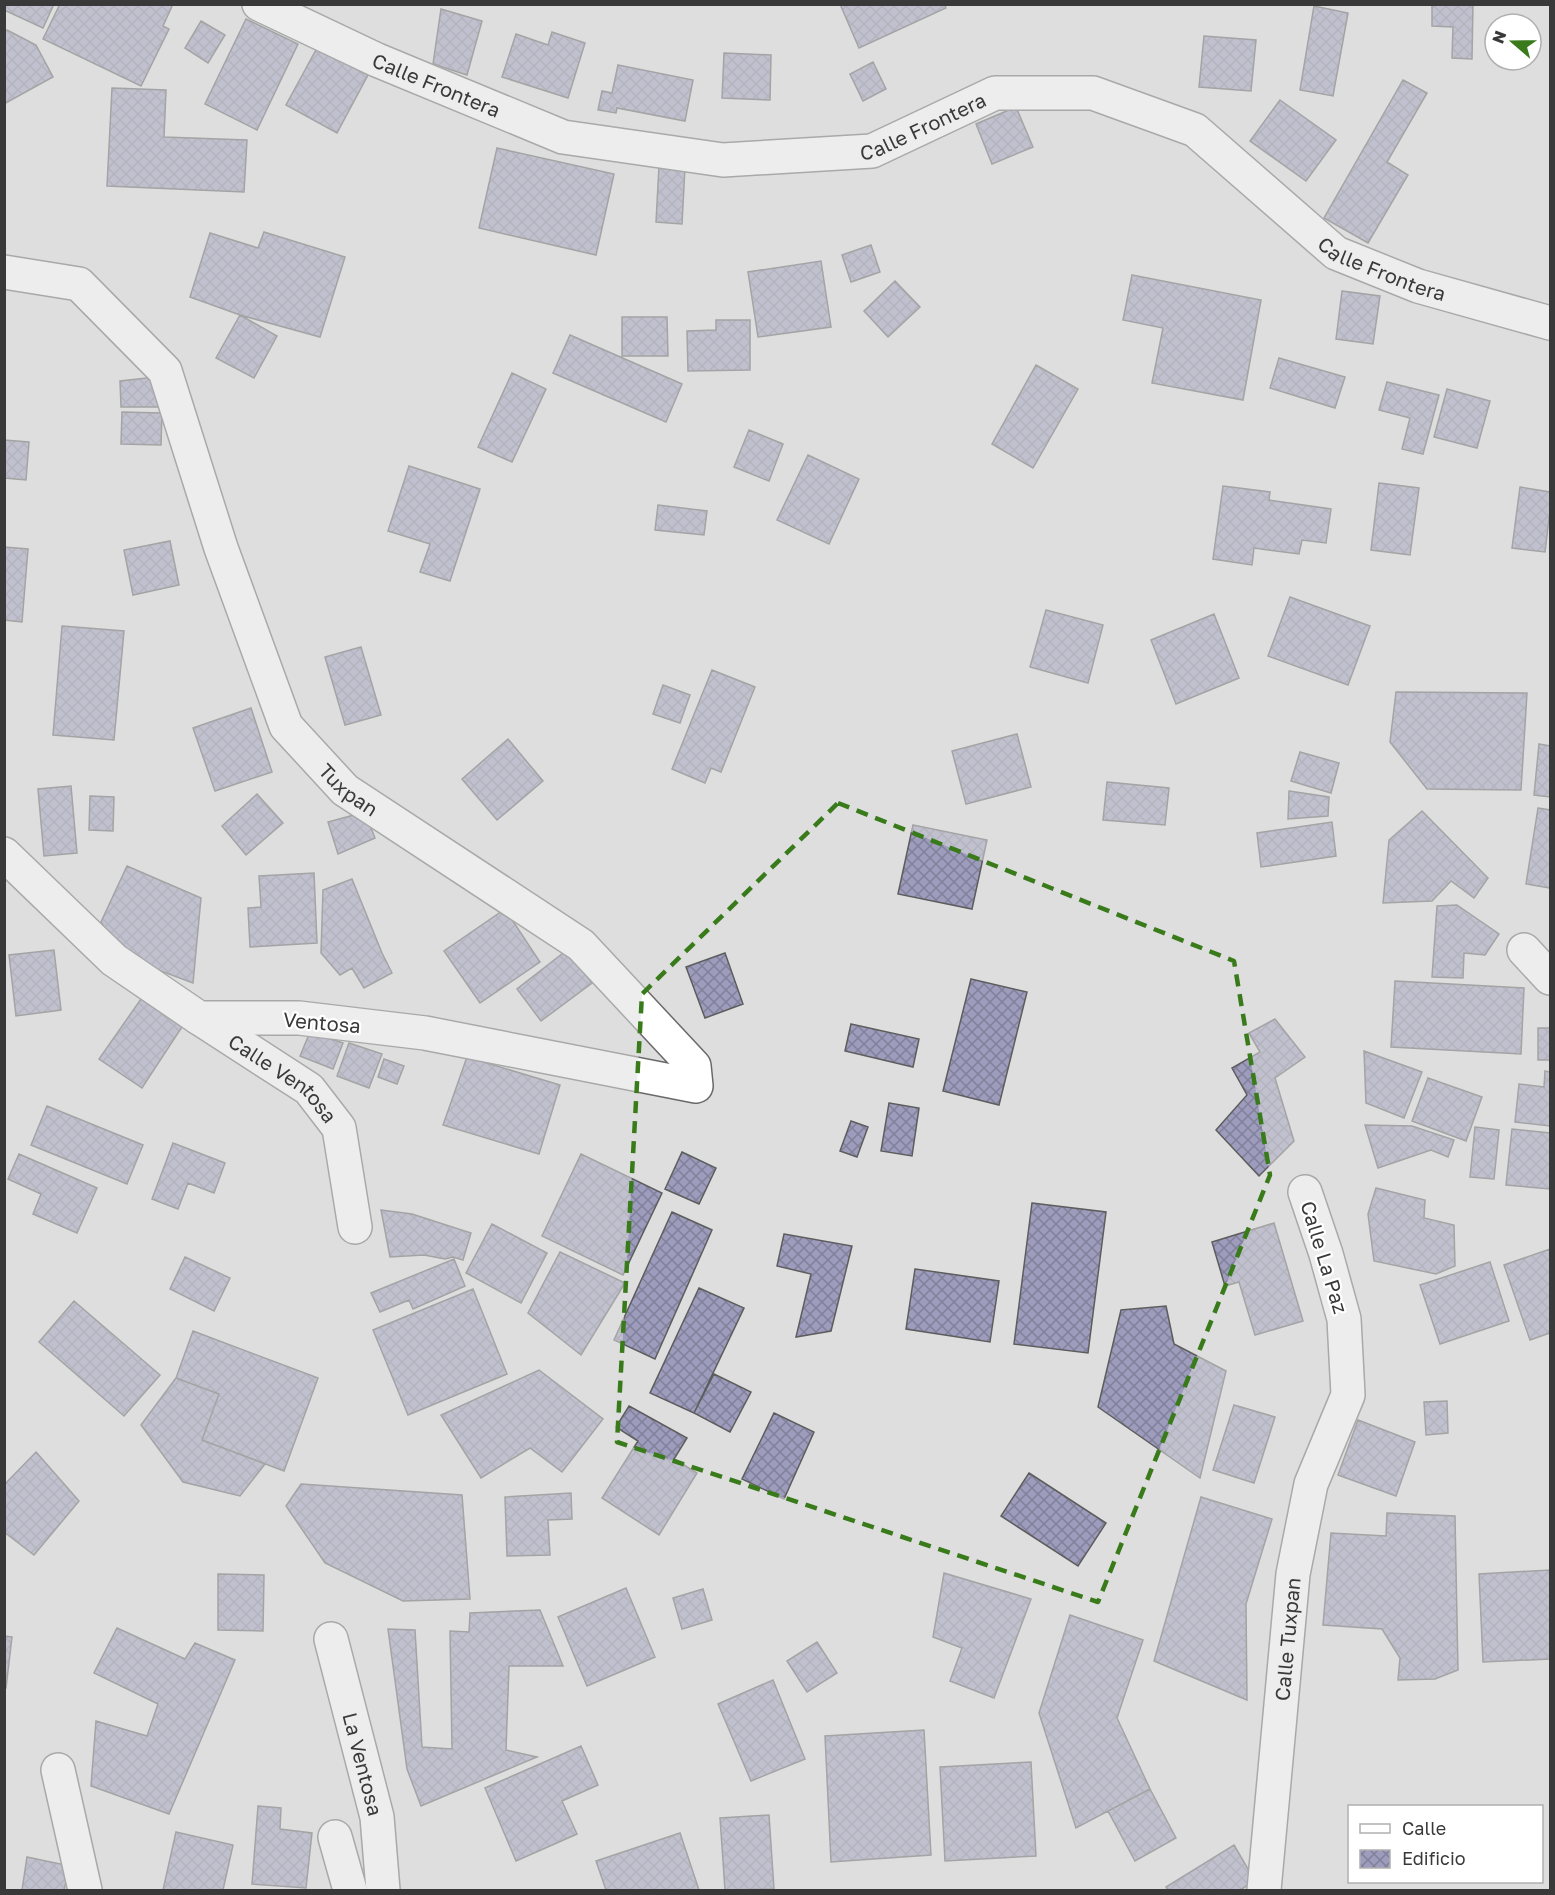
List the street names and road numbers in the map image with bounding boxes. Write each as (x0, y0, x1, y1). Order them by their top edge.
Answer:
street label: Calle Frontera (369, 47, 504, 122)
street label: Calle Frontera (859, 87, 990, 164)
street label: Calle Frontera (1313, 231, 1449, 305)
street label: Tuxpan (314, 758, 383, 821)
street label: Ventosa (282, 1007, 362, 1037)
street label: Calle Ventosa (224, 1029, 342, 1127)
street label: Calle La Paz (1297, 1198, 1353, 1316)
street label: Calle Tuxpan (1269, 1576, 1305, 1702)
street label: La Ventosa (338, 1710, 388, 1818)

